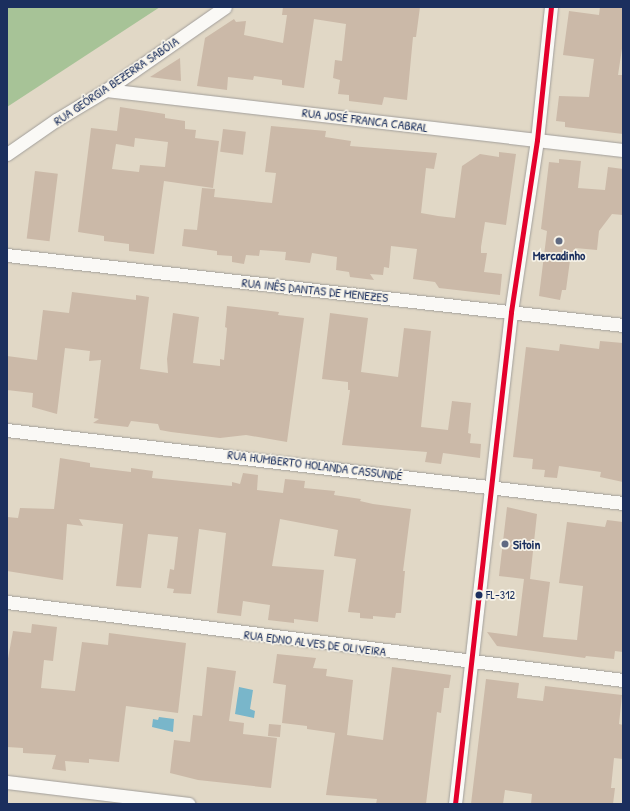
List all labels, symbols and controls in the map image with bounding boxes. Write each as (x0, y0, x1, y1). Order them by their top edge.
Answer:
street label: RUA GEÓRGIA BEZERRA SABÓIA (51, 33, 181, 129)
street label: RUA JOSÉ FRANCA CABRAL (301, 105, 429, 135)
marker: Mercadinho (554, 236, 564, 246)
place label: Mercadinho (533, 247, 585, 263)
street label: RUA INÊS DANTAS DE MENEZES (241, 275, 389, 305)
street label: RUA HUMBERTO HOLANDA CASSUNDÉ (227, 447, 403, 483)
place label: Sitoin (513, 536, 540, 552)
marker: Sitoin (500, 539, 510, 549)
place label: FL-312 (486, 588, 515, 602)
marker: FL-312 (474, 590, 484, 600)
street label: RUA EDNO ALVES DE OLIVEIRA (243, 627, 387, 659)

